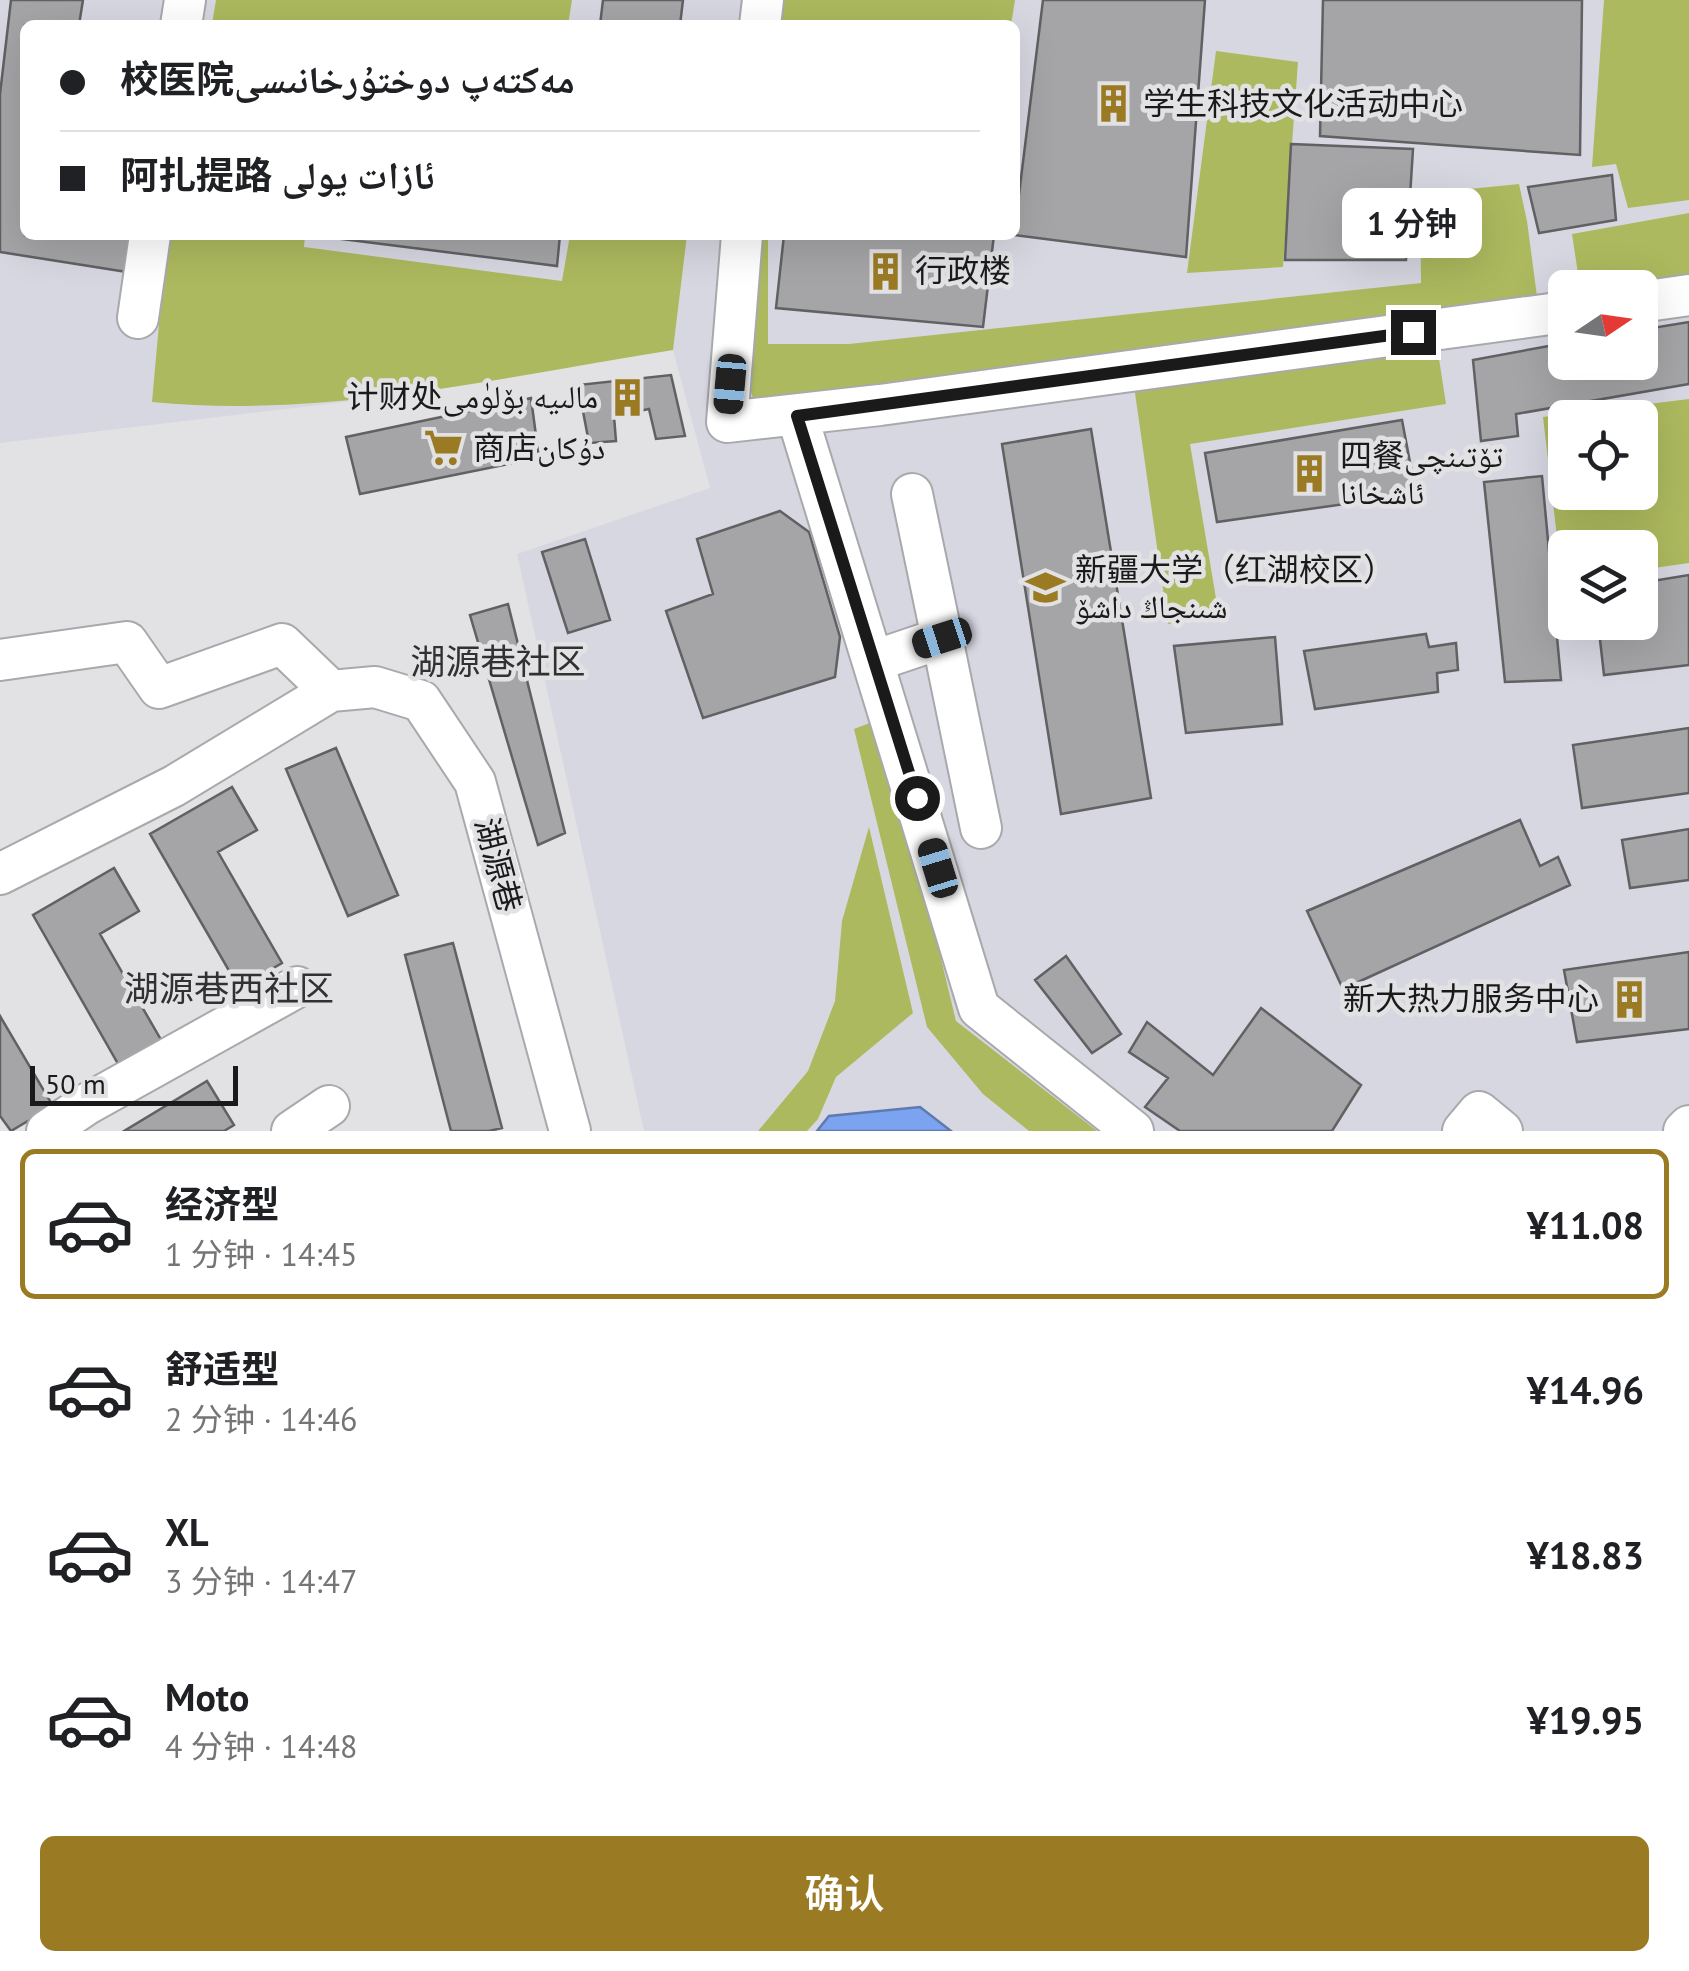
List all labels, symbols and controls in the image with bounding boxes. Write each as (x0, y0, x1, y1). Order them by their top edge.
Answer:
text: 校医院مەكتەپ دوختۇرخانىسى (120, 54, 575, 103)
place label: 学生科技文化活动中心 (1143, 82, 1463, 124)
building icon: 学生科技文化活动中心 (1092, 83, 1134, 125)
text: 阿扎提路 ئازات يولى (120, 150, 434, 199)
callout: 1 分钟 (1343, 187, 1483, 257)
text: 1 分钟 (1367, 202, 1457, 244)
place label: 行政楼 (915, 249, 1011, 291)
building icon: 行政楼 (864, 250, 906, 292)
north arrow (1548, 270, 1658, 380)
map controls (1548, 270, 1658, 640)
route end (1391, 310, 1436, 355)
car (712, 353, 748, 415)
place label: 计财处مالىيە بۆلۈمى (347, 375, 598, 417)
building icon: 计财处مالىيە بۆلۈمى (607, 376, 649, 418)
button: locate (1548, 400, 1658, 510)
place label: 商店دۇكان (473, 426, 605, 468)
supermarket icon: 商店دۇكان (422, 427, 464, 469)
place label: 四餐تۆتىنچى ئاشخانا (1340, 434, 1503, 513)
building icon: 四餐تۆتىنچى ئاشخانا (1289, 453, 1331, 495)
button: layers (1548, 530, 1658, 640)
place label: 新疆大学（红湖校区） شىنجاڭ داشۆ (1075, 548, 1395, 627)
school or university icon: 新疆大学（红湖校区） شىنجاڭ داشۆ (1024, 567, 1066, 609)
car (909, 614, 975, 662)
district label: 湖源巷社区 (410, 638, 586, 684)
route start (895, 776, 940, 821)
street label: 湖源巷 (466, 813, 532, 917)
car (915, 835, 961, 901)
district label: 湖源巷西社区 (124, 965, 334, 1011)
place label: 新大热力服务中心 (1343, 977, 1599, 1019)
building icon: 新大热力服务中心 (1608, 978, 1650, 1020)
scale bar (30, 1061, 238, 1106)
text: 50 m (45, 1065, 106, 1102)
icon: car (45, 1179, 135, 1269)
text: 经济型 (165, 1179, 279, 1228)
text: ¥11.08 (1527, 1200, 1644, 1249)
text: 1 分钟 · 14:45 (165, 1233, 357, 1275)
icon: car (45, 1344, 135, 1434)
text: 舒适型 (165, 1344, 279, 1393)
text: ¥14.96 (1527, 1365, 1644, 1414)
text: 2 分钟 · 14:46 (165, 1398, 357, 1440)
text: XL (165, 1507, 209, 1556)
icon: car (45, 1509, 135, 1599)
text: ¥18.83 (1527, 1530, 1644, 1579)
text: 3 分钟 · 14:47 (165, 1560, 357, 1602)
text: Moto (165, 1672, 249, 1721)
icon: car (45, 1674, 135, 1764)
text: ¥19.95 (1527, 1695, 1644, 1744)
text: 4 分钟 · 14:48 (165, 1725, 357, 1767)
button: 确认 (40, 1836, 1649, 1951)

